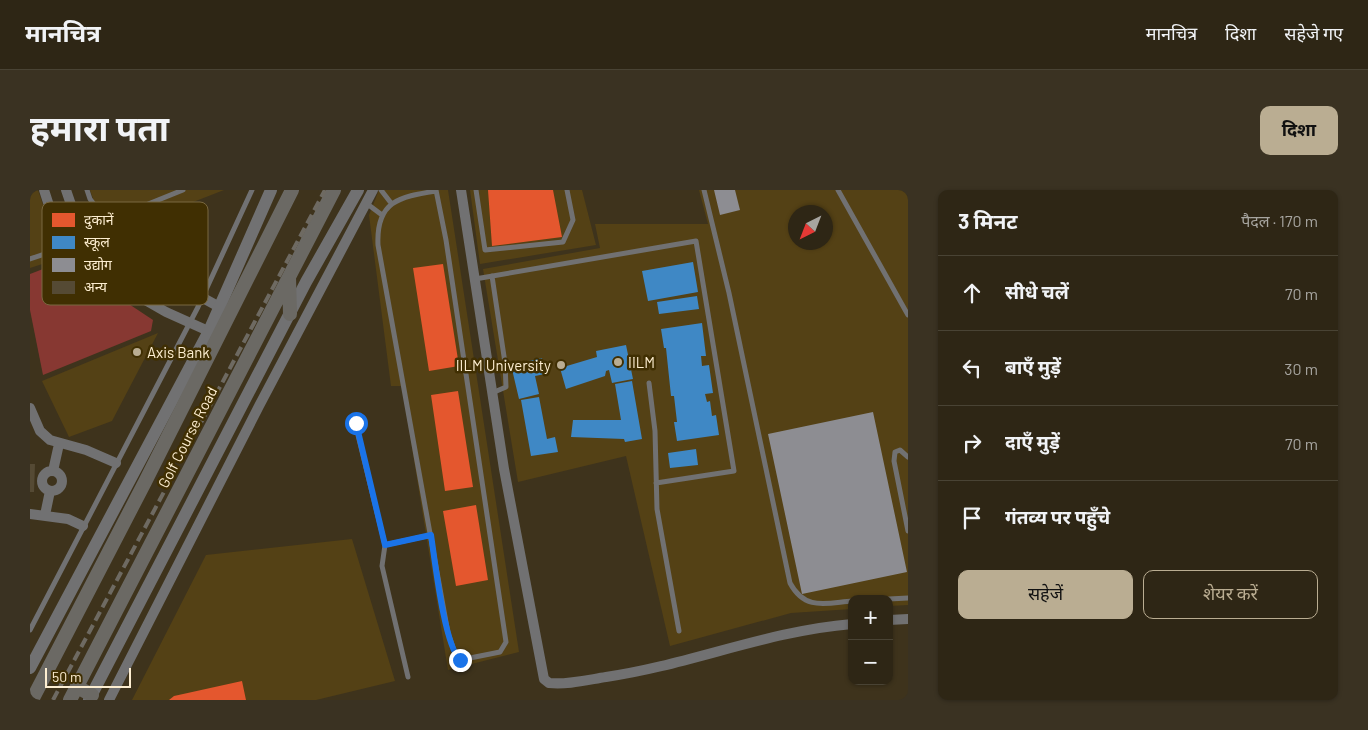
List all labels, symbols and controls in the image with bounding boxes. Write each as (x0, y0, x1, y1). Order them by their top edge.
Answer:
text: मानचित्र (25, 18, 101, 47)
text: मानचित्र (1146, 22, 1197, 44)
text: दिशा (1225, 22, 1256, 44)
text: सहेजे गए (1284, 22, 1343, 44)
text: हमारा पता (30, 106, 169, 148)
button: दिशा (1260, 106, 1338, 155)
legend (42, 202, 208, 305)
north arrow (788, 205, 833, 250)
text: 3 मिनट (958, 208, 1018, 233)
text: दुकानें (84, 211, 114, 230)
text: पैदल · 170 m (1241, 211, 1318, 230)
text: स्कूल (84, 233, 110, 252)
text: उद्योग (84, 256, 113, 273)
text: अन्य (84, 278, 108, 295)
icon: ahead (958, 279, 986, 307)
text: सीधे चलें (1005, 280, 1069, 303)
text: 70 m (1285, 284, 1318, 303)
place label: Axis Bank (147, 343, 210, 361)
marker: Axis Bank (131, 346, 143, 358)
place label: IILM (628, 353, 655, 371)
icon: left (958, 354, 986, 382)
text: बाएँ मुड़ें (1005, 355, 1061, 378)
place label: IILM University (456, 356, 551, 374)
marker: IILM (612, 356, 624, 368)
marker: IILM University (555, 359, 567, 371)
text: 30 m (1284, 359, 1318, 378)
street label: Golf Course Road (154, 383, 220, 491)
route start (345, 412, 368, 435)
icon: right (958, 429, 986, 457)
text: दाएँ मुड़ें (1005, 430, 1060, 453)
text: 70 m (1285, 434, 1318, 453)
icon: arrive (958, 504, 986, 532)
text: गंतव्य पर पहुँचे (1005, 505, 1110, 528)
button: सहेजें (958, 570, 1133, 619)
button: शेयर करें (1143, 570, 1318, 619)
map controls (848, 595, 893, 685)
button: + (848, 595, 893, 640)
button: − (848, 640, 893, 685)
route end (449, 649, 472, 672)
scale bar (45, 665, 131, 688)
text: 50 m (52, 668, 81, 685)

